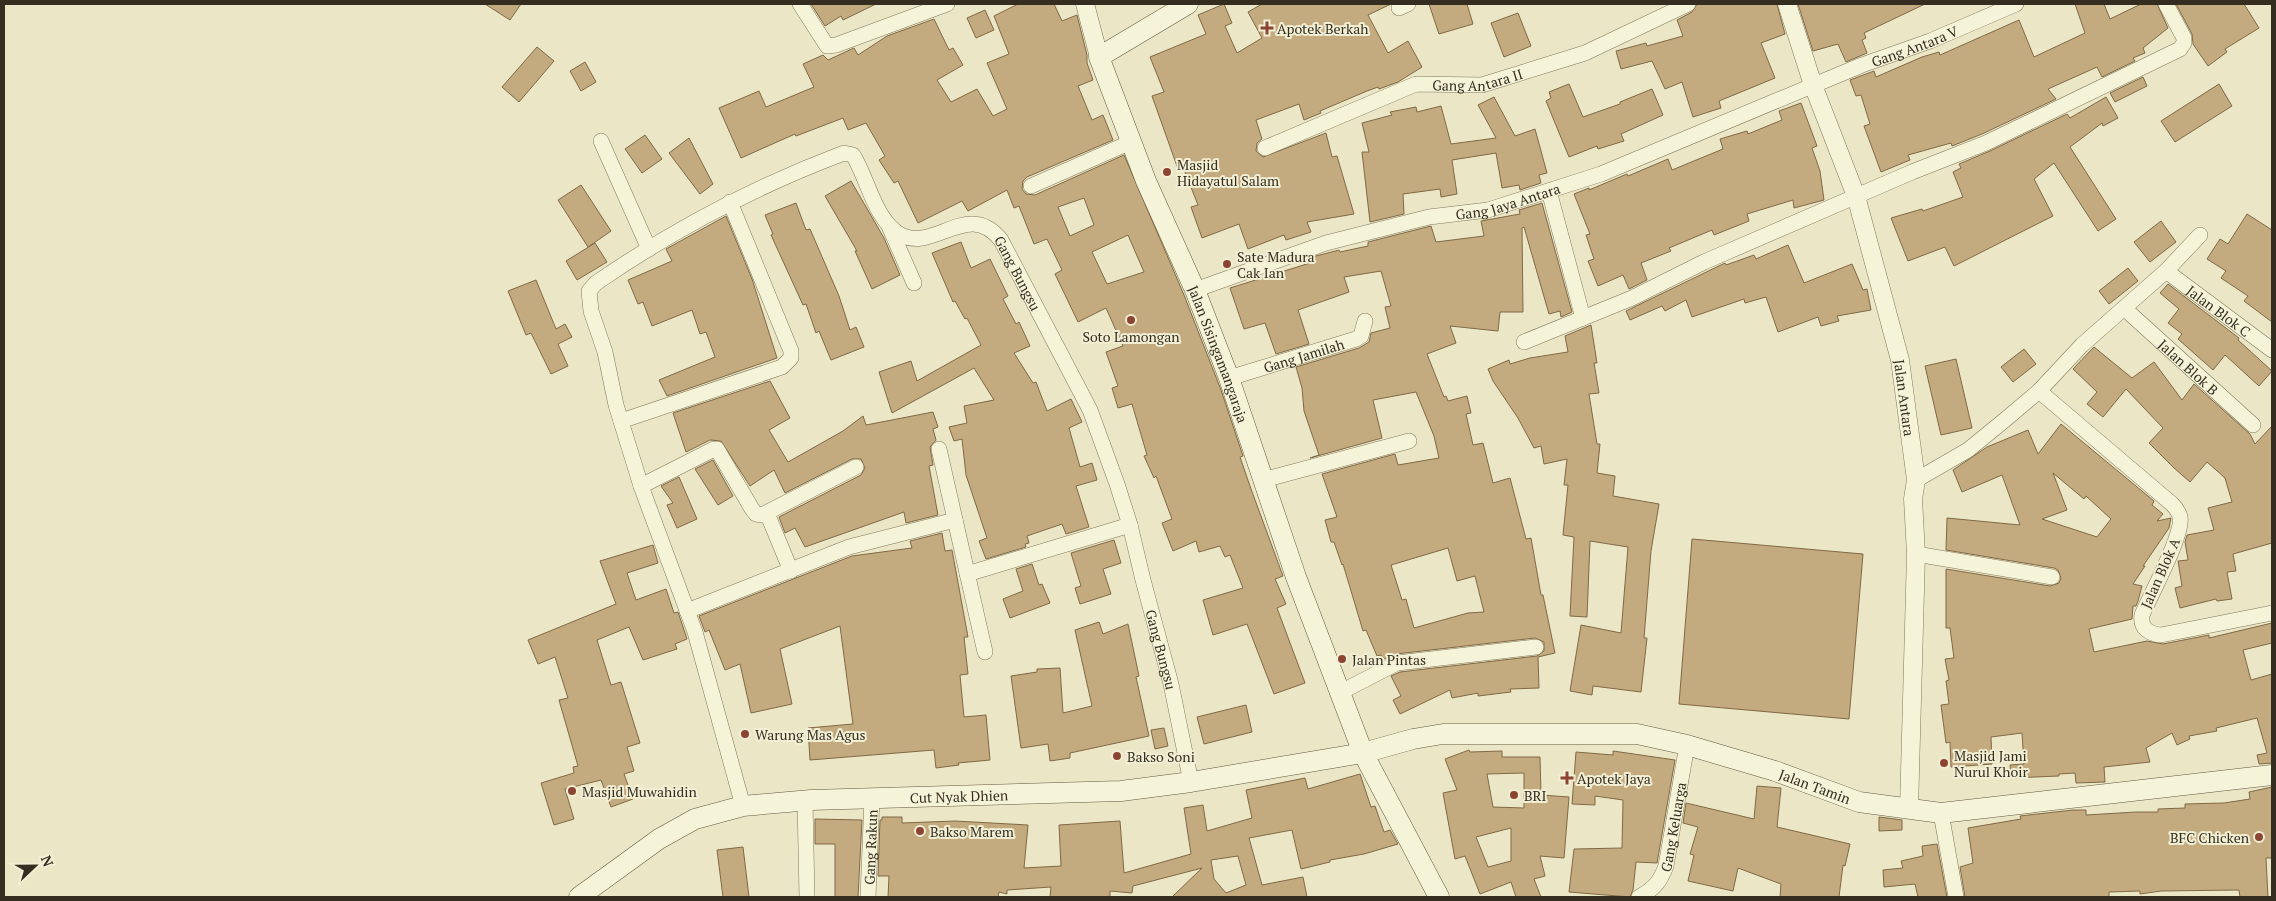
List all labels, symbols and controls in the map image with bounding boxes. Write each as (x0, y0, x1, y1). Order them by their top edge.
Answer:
place label: Apotek Berkah (1277, 19, 1368, 38)
street label: Gang Antara V (1869, 21, 1961, 71)
marker: Apotek Berkah (1261, 22, 1273, 34)
street label: Gang Antara II (1432, 64, 1525, 95)
place label: Masjid Hidayatul Salam (1177, 155, 1279, 190)
marker: Masjid Hidayatul Salam (1161, 166, 1173, 178)
street label: Gang Jaya Antara (1454, 178, 1562, 223)
street label: Gang Bungsu (991, 232, 1046, 314)
place label: Sate Madura Cak Ian (1237, 247, 1315, 282)
marker: Sate Madura Cak Ian (1221, 258, 1233, 270)
street label: Jalan Blok C (2183, 280, 2255, 341)
street label: Jalan Sisingamangaraja (1185, 282, 1253, 425)
marker: Soto Lamongan (1125, 314, 1137, 326)
place label: Soto Lamongan (1082, 327, 1180, 346)
street label: Gang Jamilah (1261, 334, 1346, 376)
street label: Jalan Blok B (2155, 335, 2223, 399)
street label: Jalan Antara (1891, 358, 1920, 437)
street label: Jalan Blok A (2136, 534, 2184, 611)
street label: Gang Bungsu (1142, 607, 1181, 691)
place label: Jalan Pintas (1352, 650, 1426, 669)
marker: Jalan Pintas (1336, 653, 1348, 665)
place label: Warung Mas Agus (755, 725, 866, 744)
marker: Warung Mas Agus (739, 728, 751, 740)
place label: Masjid Jami Nurul Khoir (1954, 746, 2029, 781)
place label: Bakso Soni (1127, 747, 1195, 766)
marker: Bakso Soni (1111, 750, 1123, 762)
marker: Masjid Jami Nurul Khoir (1938, 757, 1950, 769)
street label: Jalan Tamin (1777, 764, 1854, 808)
place label: Apotek Jaya (1577, 769, 1651, 788)
marker: Apotek Jaya (1561, 772, 1573, 784)
street label: Gang Keluarga (1655, 781, 1690, 875)
place label: Masjid Muwahidin (582, 782, 698, 801)
marker: Masjid Muwahidin (566, 785, 578, 797)
street label: Cut Nyak Dhien (909, 785, 1009, 807)
place label: BRI (1524, 786, 1547, 805)
marker: BRI (1508, 789, 1520, 801)
street label: Gang Rakun (859, 808, 881, 885)
place label: Bakso Marem (930, 822, 1014, 841)
marker: Bakso Marem (914, 825, 926, 837)
place label: BFC Chicken (2170, 828, 2250, 847)
marker: BFC Chicken (2253, 831, 2265, 843)
north arrow (10, 841, 60, 891)
text: N (37, 852, 58, 870)

